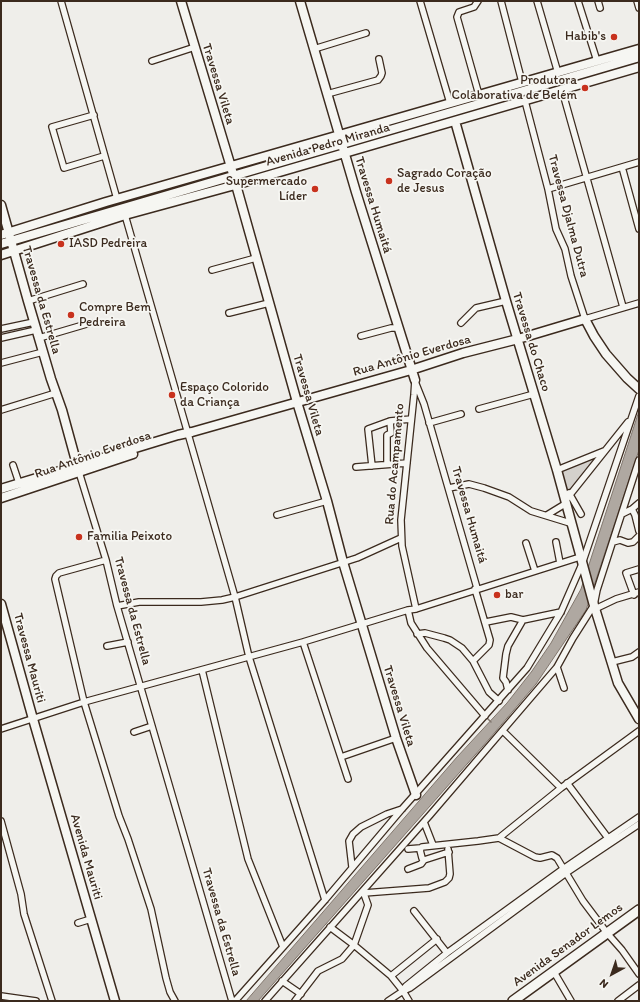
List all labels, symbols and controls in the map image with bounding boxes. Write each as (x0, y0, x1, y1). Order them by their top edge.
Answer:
place label: Habib's (565, 29, 606, 45)
marker: Habib's (609, 32, 619, 42)
street label: Travessa Vileta (198, 41, 238, 127)
place label: Produtora Colaborativa de Belém (452, 73, 577, 104)
marker: Produtora Colaborativa de Belém (580, 83, 590, 93)
street label: Avenida Pedro Miranda (264, 120, 392, 170)
street label: Travessa Djalma Dutra (544, 153, 592, 279)
street label: Travessa Humaitá (351, 155, 395, 255)
place label: Sagrado Coração de Jesus (397, 166, 492, 197)
place label: Supermercado Líder (226, 174, 307, 205)
marker: Sagrado Coração de Jesus (384, 176, 394, 186)
marker: Supermercado Líder (310, 184, 320, 194)
place label: IASD Pedreira (69, 236, 147, 252)
marker: IASD Pedreira (56, 239, 66, 249)
street label: Travessa da Estrella (18, 244, 64, 356)
street label: Travessa do Chaco (508, 290, 554, 394)
place label: Compre Bem Pedreira (79, 300, 151, 331)
marker: Compre Bem Pedreira (66, 310, 76, 320)
street label: Rua Antônio Everdosa (351, 332, 473, 380)
street label: Travessa Vileta (289, 352, 327, 438)
place label: Espaço Colorido da Criança (180, 380, 269, 411)
marker: Espaço Colorido da Criança (167, 390, 177, 400)
street label: Rua do Acampamento (382, 403, 408, 525)
street label: Rua Antônio Everdosa (33, 428, 153, 482)
street label: Travessa Humaitá (448, 465, 490, 565)
place label: Familia Peixoto (87, 529, 172, 545)
marker: Familia Peixoto (74, 532, 84, 542)
street label: Travessa da Estrella (110, 555, 154, 667)
place label: bar (505, 587, 523, 603)
marker: bar (492, 590, 502, 600)
street label: Travessa Mauriti (9, 611, 49, 705)
street label: Travessa Vileta (379, 663, 419, 749)
street label: Avenida Mauriti (66, 813, 106, 901)
street label: Travessa da Estrella (198, 866, 244, 978)
street label: Avenida Senador Lemos (510, 900, 626, 990)
north arrow (592, 954, 632, 994)
text: N (597, 976, 611, 991)

